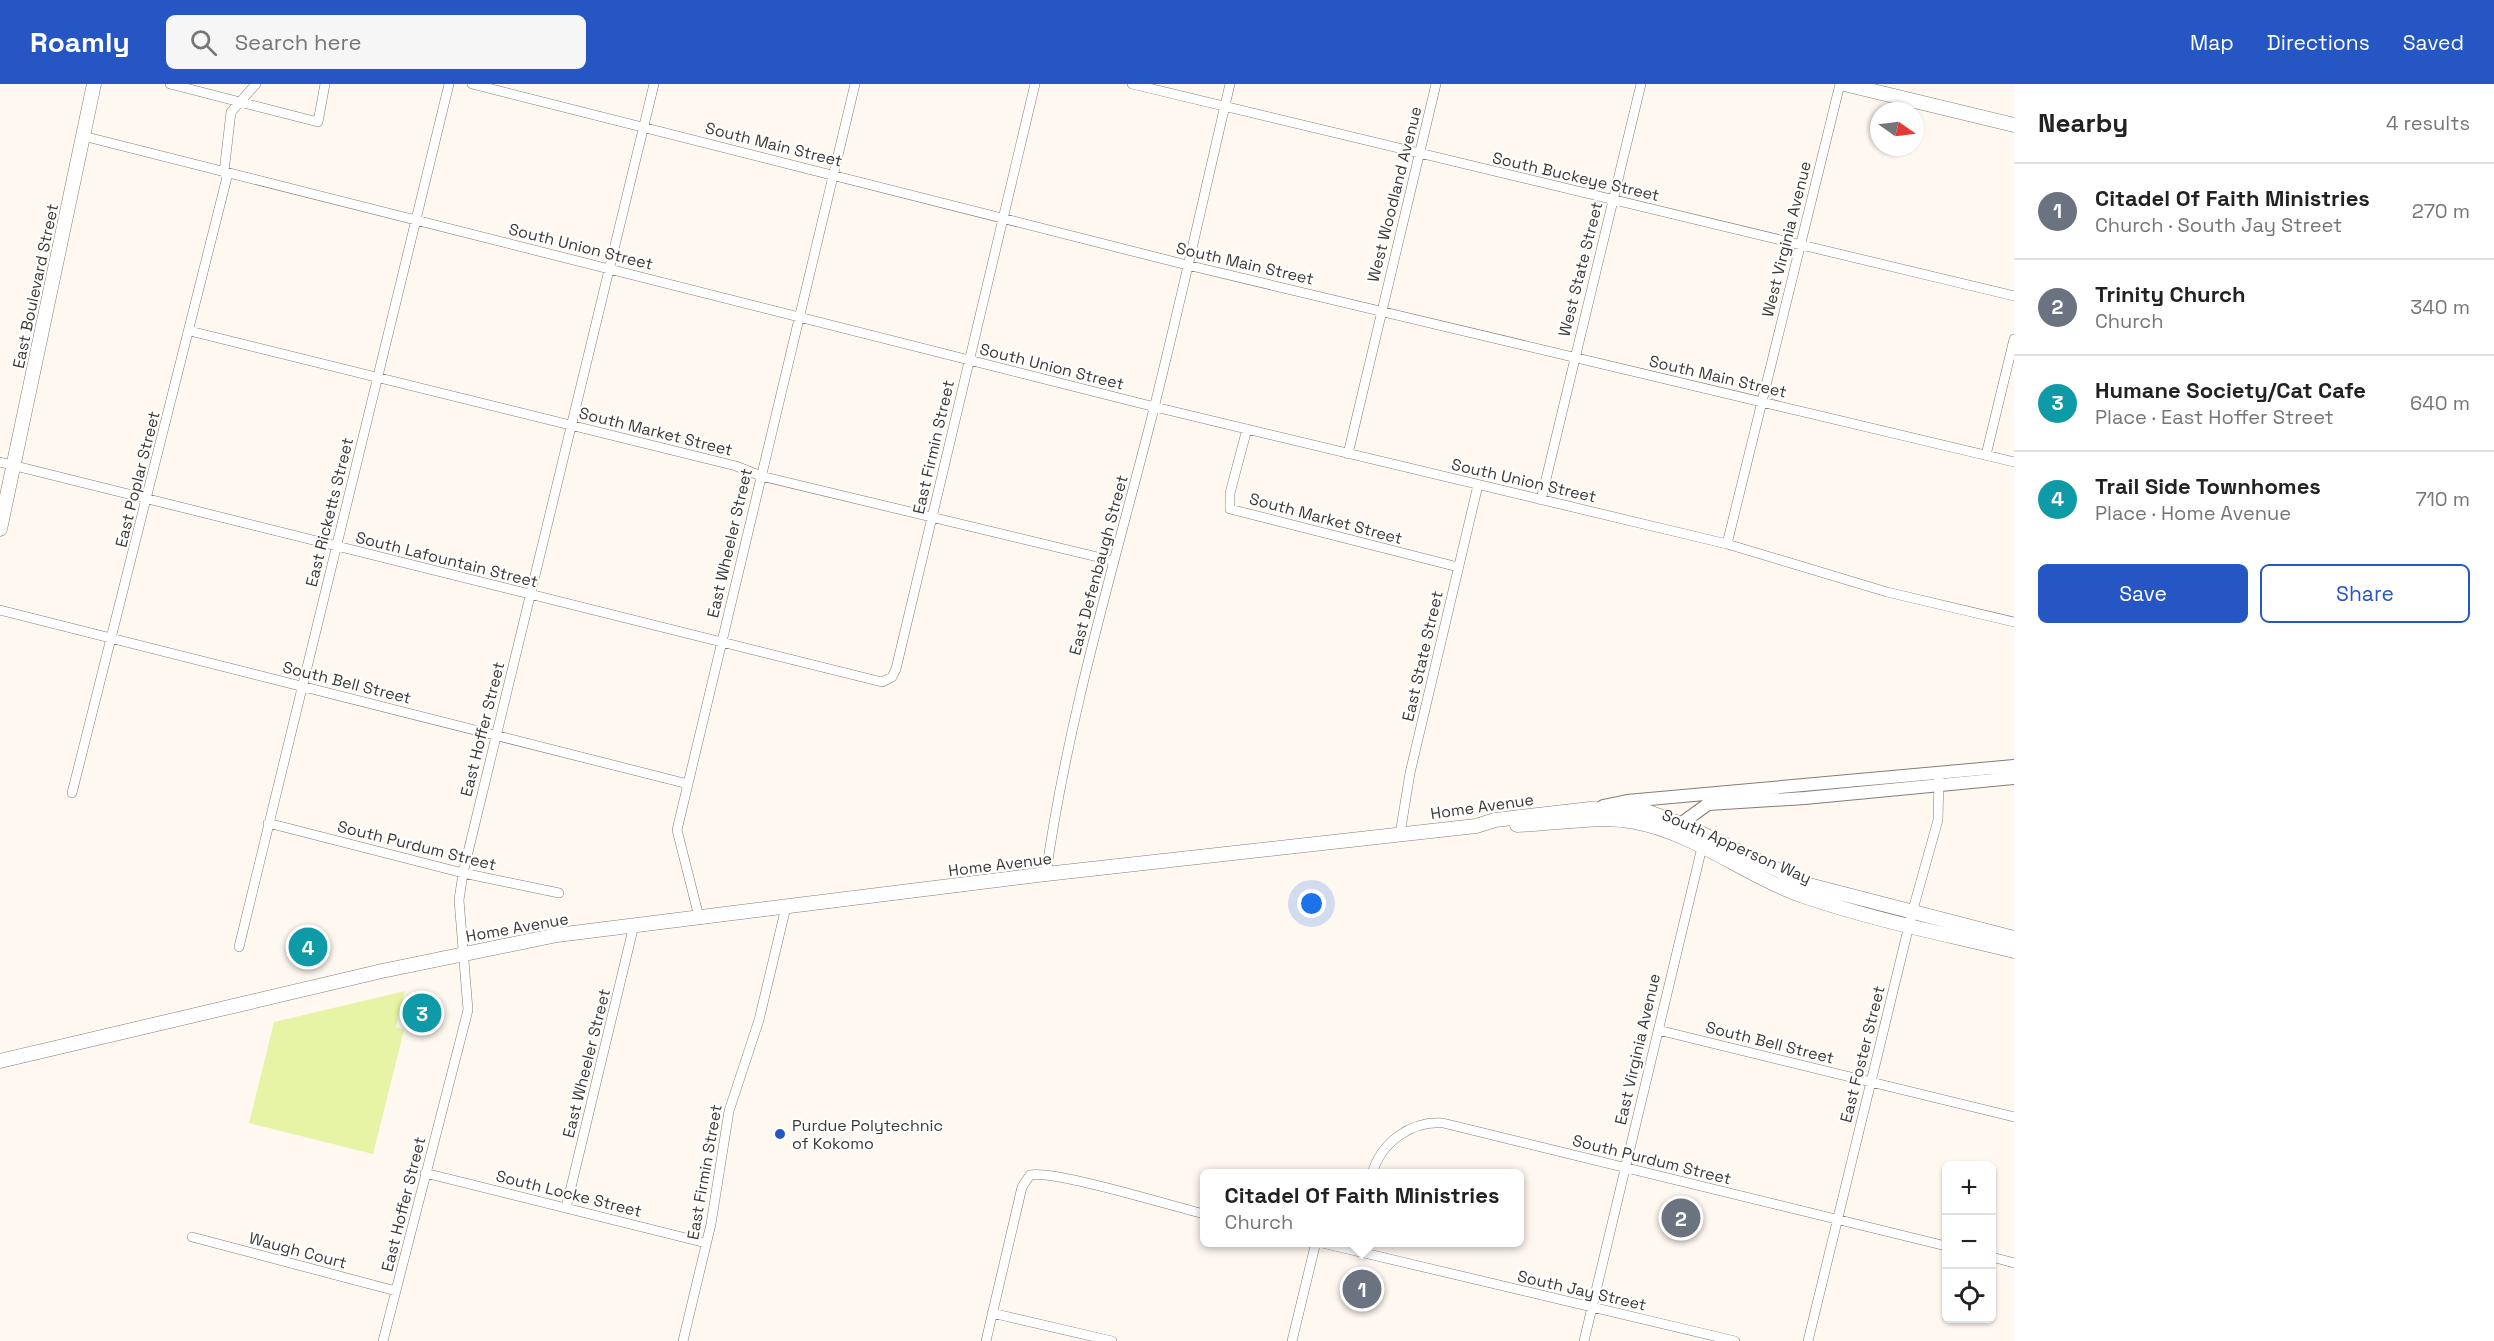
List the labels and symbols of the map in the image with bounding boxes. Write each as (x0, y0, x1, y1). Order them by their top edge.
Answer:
north arrow (1870, 102, 1924, 156)
street label: West Woodland Avenue (1362, 104, 1426, 284)
street label: South Main Street (703, 117, 845, 172)
street label: South Buckeye Street (1490, 147, 1661, 206)
street label: West Virginia Avenue (1757, 159, 1816, 319)
street label: West State Street (1554, 199, 1607, 339)
street label: East Boulevard Street (8, 202, 63, 370)
street label: South Union Street (507, 218, 655, 275)
street label: South Main Street (1174, 237, 1316, 290)
street label: South Union Street (978, 338, 1126, 395)
street label: South Main Street (1647, 350, 1789, 403)
street label: East Firmin Street (908, 378, 959, 516)
street label: South Market Street (577, 402, 735, 461)
street label: East Poplar Street (110, 409, 165, 549)
street label: East Ricketts Street (301, 435, 358, 589)
street label: South Union Street (1449, 454, 1598, 507)
street label: East Wheeler Street (702, 466, 757, 620)
street label: East Defenbaugh Street (1064, 473, 1133, 658)
street label: South Market Street (1247, 488, 1405, 549)
street label: South Lafountain Street (353, 527, 540, 592)
street label: East State Street (1397, 589, 1448, 723)
street label: South Bell Street (280, 656, 413, 709)
street label: East Hoffer Street (456, 659, 509, 799)
street label: Home Avenue (1429, 789, 1535, 824)
street label: South Apperson Way (1659, 804, 1815, 889)
street label: South Purdum Street (335, 816, 498, 875)
street label: Home Avenue (947, 848, 1053, 881)
your location (1297, 889, 1326, 918)
street label: Home Avenue (464, 908, 570, 947)
pin: 4 (288, 924, 328, 970)
street label: East Virginia Avenue (1610, 971, 1665, 1127)
street label: East Foster Street (1835, 984, 1890, 1125)
street label: East Wheeler Street (558, 986, 615, 1140)
pin: 3 (402, 990, 442, 1036)
street label: South Bell Street (1703, 1016, 1836, 1069)
street label: East Firmin Street (682, 1103, 727, 1241)
place label: Purdue Polytechnic of Kokomo (792, 1115, 943, 1154)
marker: Purdue Polytechnic of Kokomo (773, 1127, 787, 1141)
street label: South Purdum Street (1570, 1130, 1733, 1189)
street label: East Hoffer Street (377, 1134, 430, 1274)
street label: South Locke Street (494, 1165, 644, 1222)
pin: 2 (1662, 1196, 1700, 1240)
street label: Waugh Court (247, 1227, 349, 1274)
street label: South Jay Street (1515, 1265, 1648, 1316)
pin: 1 (1342, 1266, 1382, 1312)

